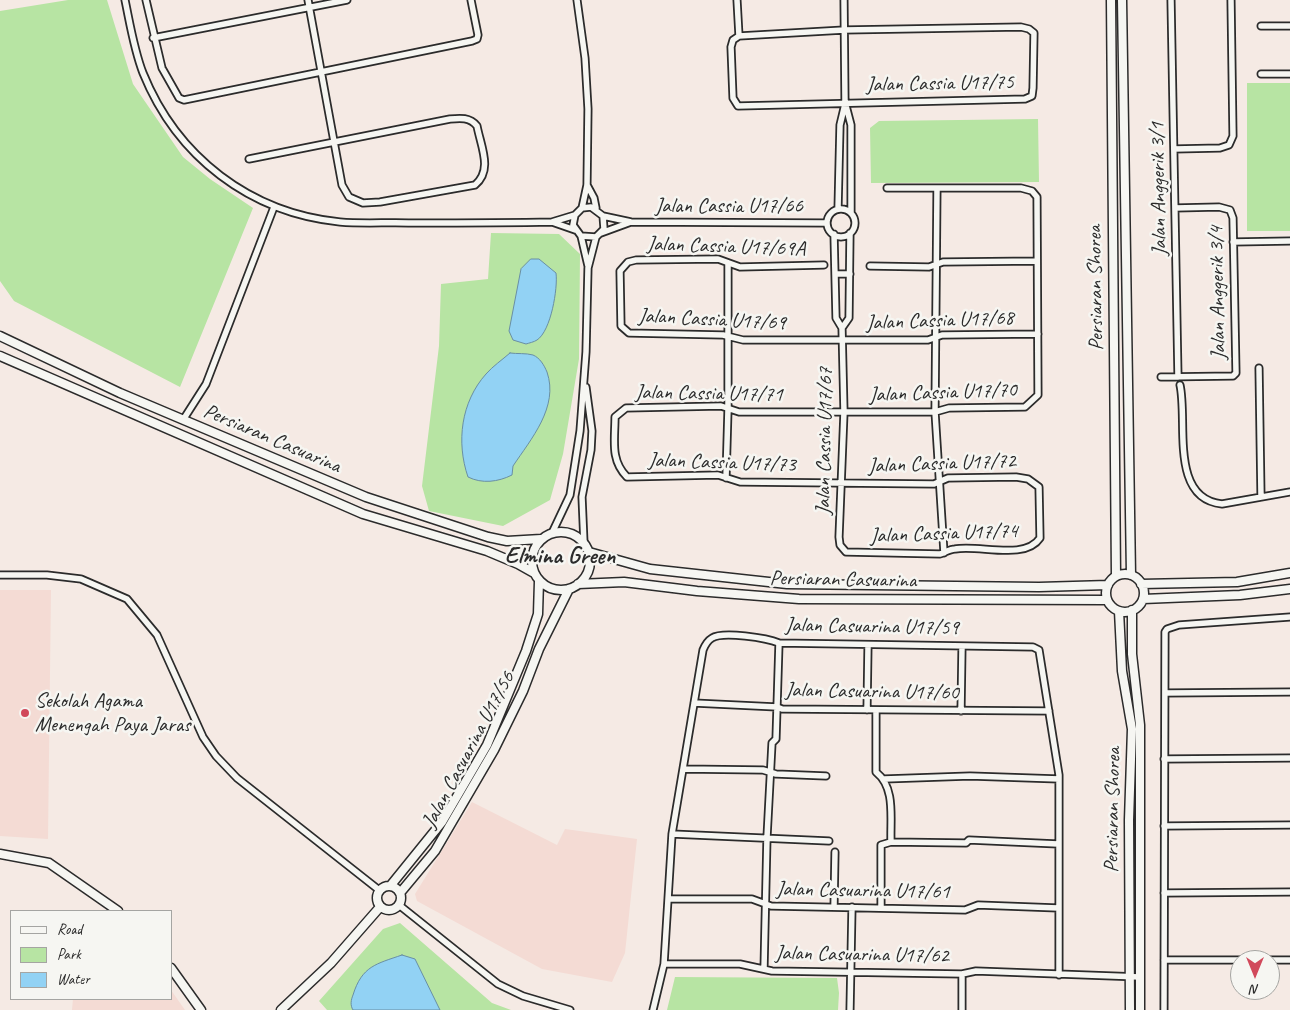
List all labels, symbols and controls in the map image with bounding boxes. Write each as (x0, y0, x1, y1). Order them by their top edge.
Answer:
street label: Jalan Cassia U17/75 (866, 70, 1014, 98)
street label: Jalan Anggerik 3/1 (1145, 122, 1173, 256)
street label: Jalan Cassia U17/66 (655, 193, 803, 219)
street label: Persiaran Shorea (1082, 225, 1110, 351)
street label: Jalan Anggerik 3/4 (1204, 226, 1232, 360)
street label: Jalan Cassia U17/69A (646, 232, 806, 262)
street label: Jalan Cassia U17/69 (638, 304, 786, 336)
street label: Jalan Cassia U17/68 (866, 306, 1014, 336)
street label: Jalan Cassia U17/67 (811, 367, 839, 515)
street label: Jalan Cassia U17/70 (869, 378, 1017, 408)
street label: Jalan Cassia U17/71 (635, 380, 783, 408)
street label: Persiaran Casuarina (200, 399, 344, 479)
street label: Jalan Cassia U17/73 (648, 448, 796, 478)
street label: Jalan Cassia U17/72 (868, 449, 1016, 479)
street label: Jalan Cassia U17/74 (870, 519, 1018, 549)
district label: Elmina Green (505, 543, 615, 571)
street label: Persiaran Casuarina (769, 566, 917, 594)
street label: Jalan Casuarina U17/59 (785, 613, 959, 641)
street label: Jalan Casuarina U17/56 (417, 667, 521, 833)
street label: Jalan Casuarina U17/60 (785, 678, 959, 706)
place label: Sekolah Agama Menengah Paya Jaras (35, 688, 190, 738)
marker: Sekolah Agama Menengah Paya Jaras (19, 707, 31, 719)
street label: Persiaran Shorea (1099, 747, 1127, 873)
street label: Jalan Casuarina U17/61 (776, 877, 950, 905)
legend (10, 910, 172, 1000)
text: Road (57, 920, 82, 939)
street label: Jalan Casuarina U17/62 (775, 941, 949, 969)
text: Park (57, 945, 81, 964)
north arrow (1230, 950, 1280, 1000)
text: Water (57, 970, 90, 989)
text: N (1251, 981, 1259, 998)

